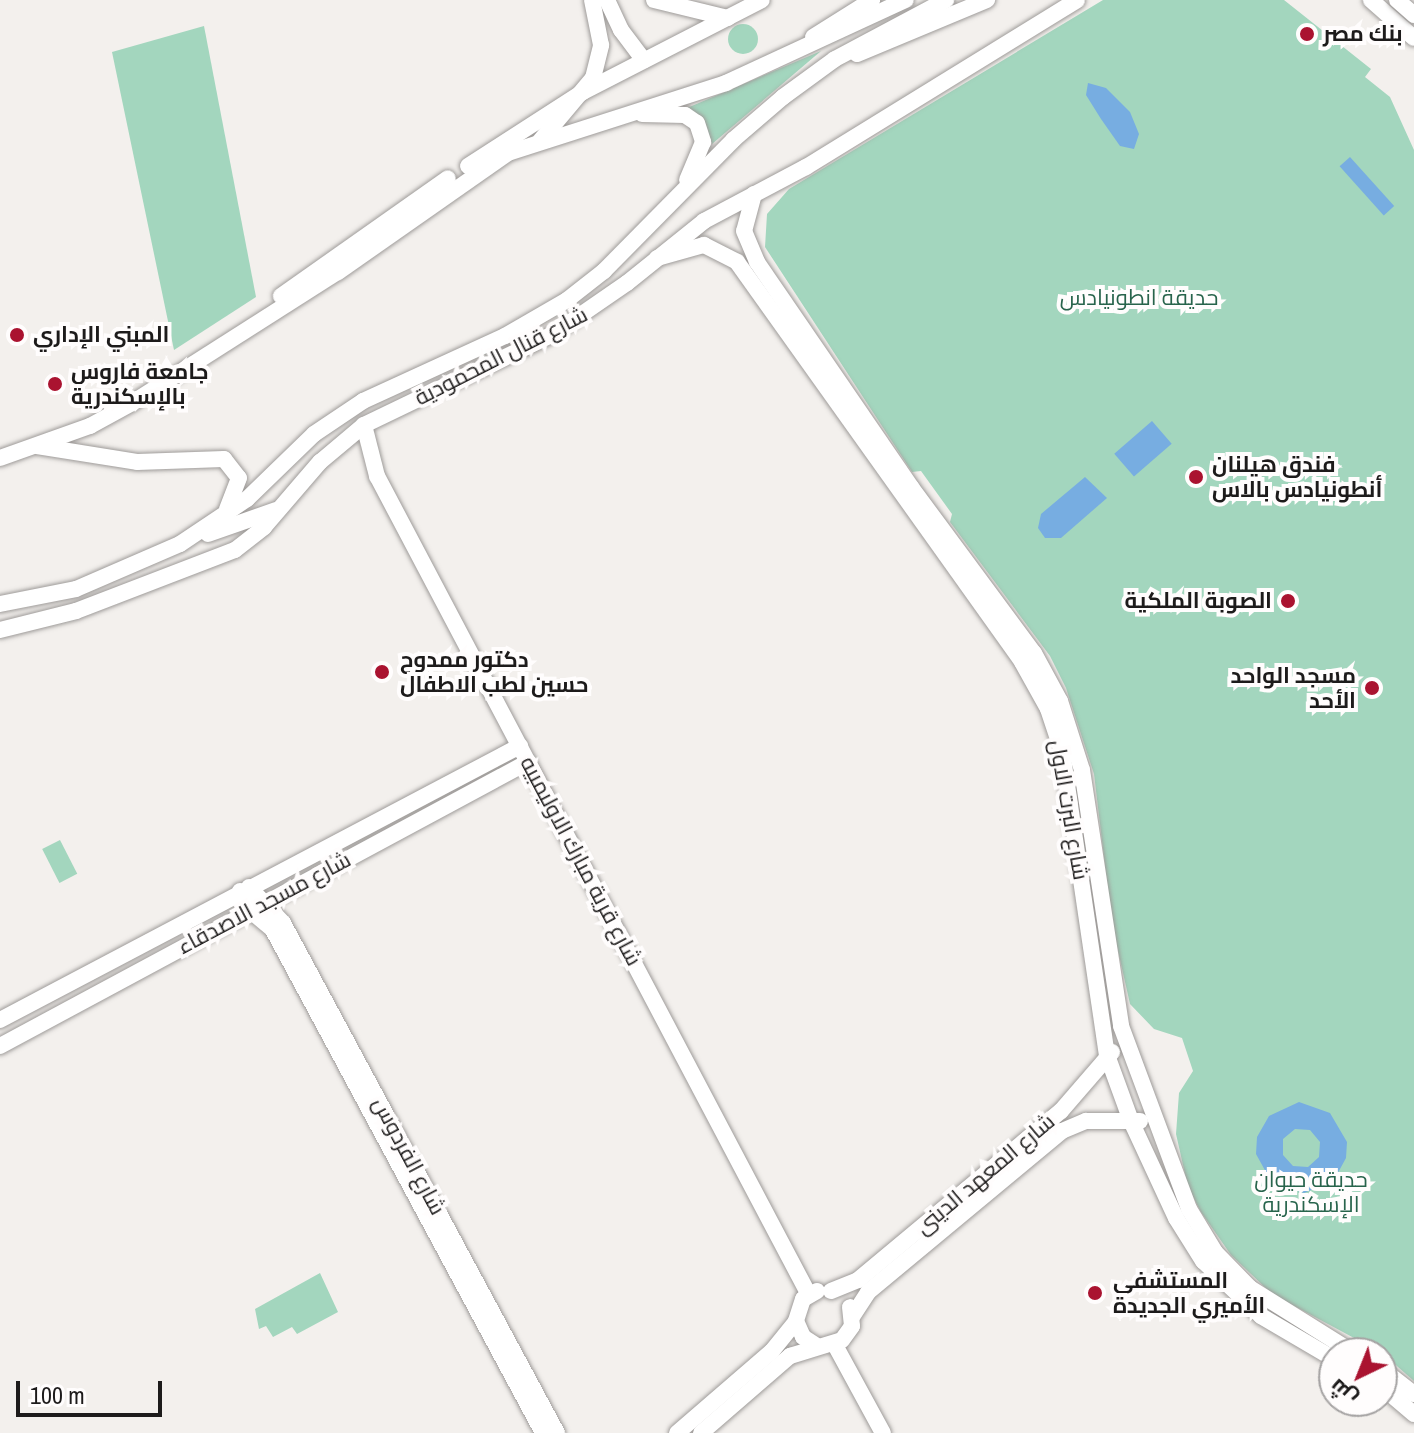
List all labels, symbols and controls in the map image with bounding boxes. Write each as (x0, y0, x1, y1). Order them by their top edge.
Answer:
place label: بنك مصر (1323, 21, 1403, 47)
marker: بنك مصر (1298, 25, 1316, 43)
park label: حديقة انطونيادس (1060, 285, 1218, 311)
street label: شارع قنال المحمودية (410, 301, 592, 411)
place label: المبني الإداري (33, 322, 169, 348)
marker: المبني الإداري (8, 326, 26, 344)
place label: جامعة فاروس بالإسكندرية (71, 358, 208, 410)
marker: جامعة فاروس بالإسكندرية (46, 375, 64, 393)
place label: فندق هيلنان أنطونيادس بالاس (1212, 451, 1382, 502)
marker: فندق هيلنان أنطونيادس بالاس (1187, 468, 1205, 486)
place label: الصوبة الملكية (1125, 588, 1272, 614)
marker: الصوبة الملكية (1279, 592, 1297, 610)
place label: دكتور ممدوح حسين لطب الاطفال (400, 646, 589, 698)
marker: دكتور ممدوح حسين لطب الاطفال (371, 661, 393, 683)
place label: مسجد الواحد الأحد (1231, 662, 1356, 714)
marker: مسجد الواحد الأحد (1363, 679, 1381, 697)
street label: شارع البرت الاول (1044, 738, 1094, 882)
street label: شارع قرية مبارك الاوليمبيه (515, 752, 647, 970)
street label: شارع مسجد الاصدقاء (173, 846, 355, 960)
street label: شارع الفردوس (367, 1093, 451, 1219)
street label: شارع المعهد الدينى (910, 1108, 1060, 1240)
park label: حديقة حيوان الإسكندرية (1254, 1166, 1368, 1218)
place label: المستشفى الأميري الجديدة (1113, 1267, 1265, 1318)
marker: المستشفى الأميري الجديدة (1084, 1282, 1106, 1304)
north arrow (1318, 1337, 1398, 1417)
scale bar (20, 1365, 166, 1415)
text: ش (1322, 1372, 1364, 1414)
text: 100 m (30, 1379, 85, 1411)

